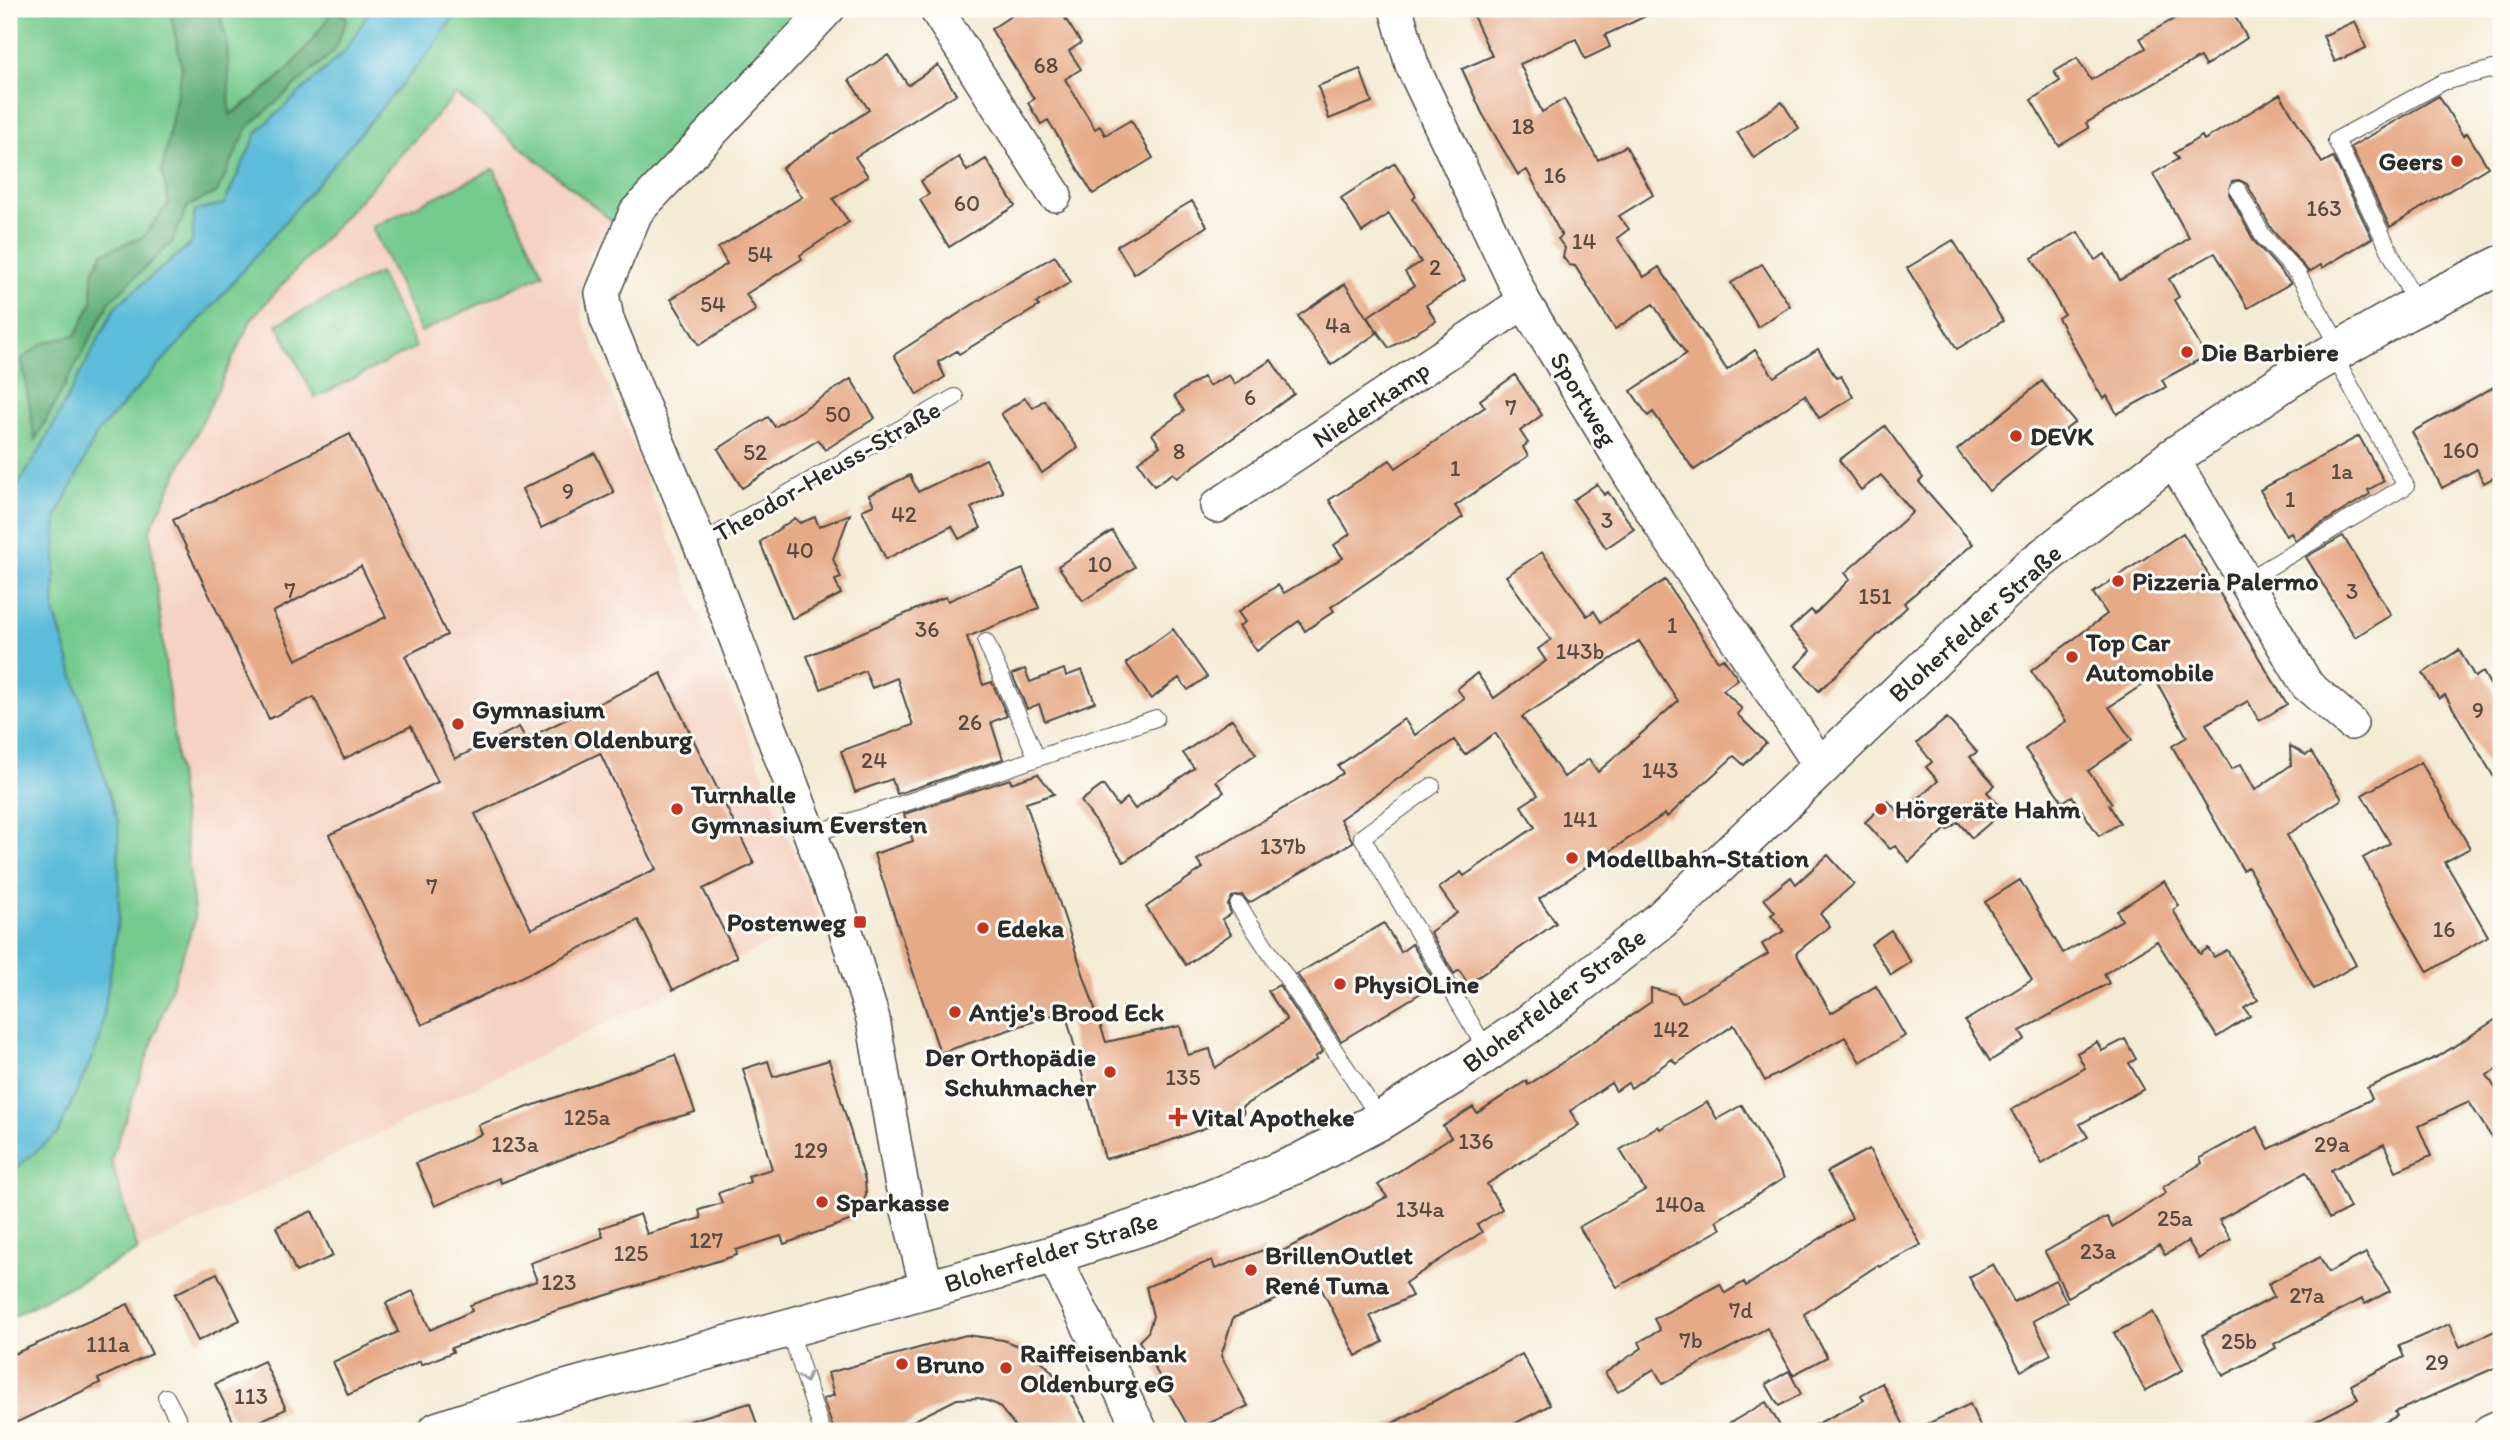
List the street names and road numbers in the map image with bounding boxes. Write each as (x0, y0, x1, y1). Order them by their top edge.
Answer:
street label: Sportweg (1543, 346, 1625, 453)
street label: Niederkamp (1306, 353, 1436, 455)
street label: Theodor-Heuss-Straße (708, 393, 946, 549)
street label: Bloherfelder Straße (1882, 537, 2068, 709)
street label: Bloherfelder Straße (1456, 920, 1652, 1080)
street label: Bloherfelder Straße (940, 1204, 1162, 1300)

